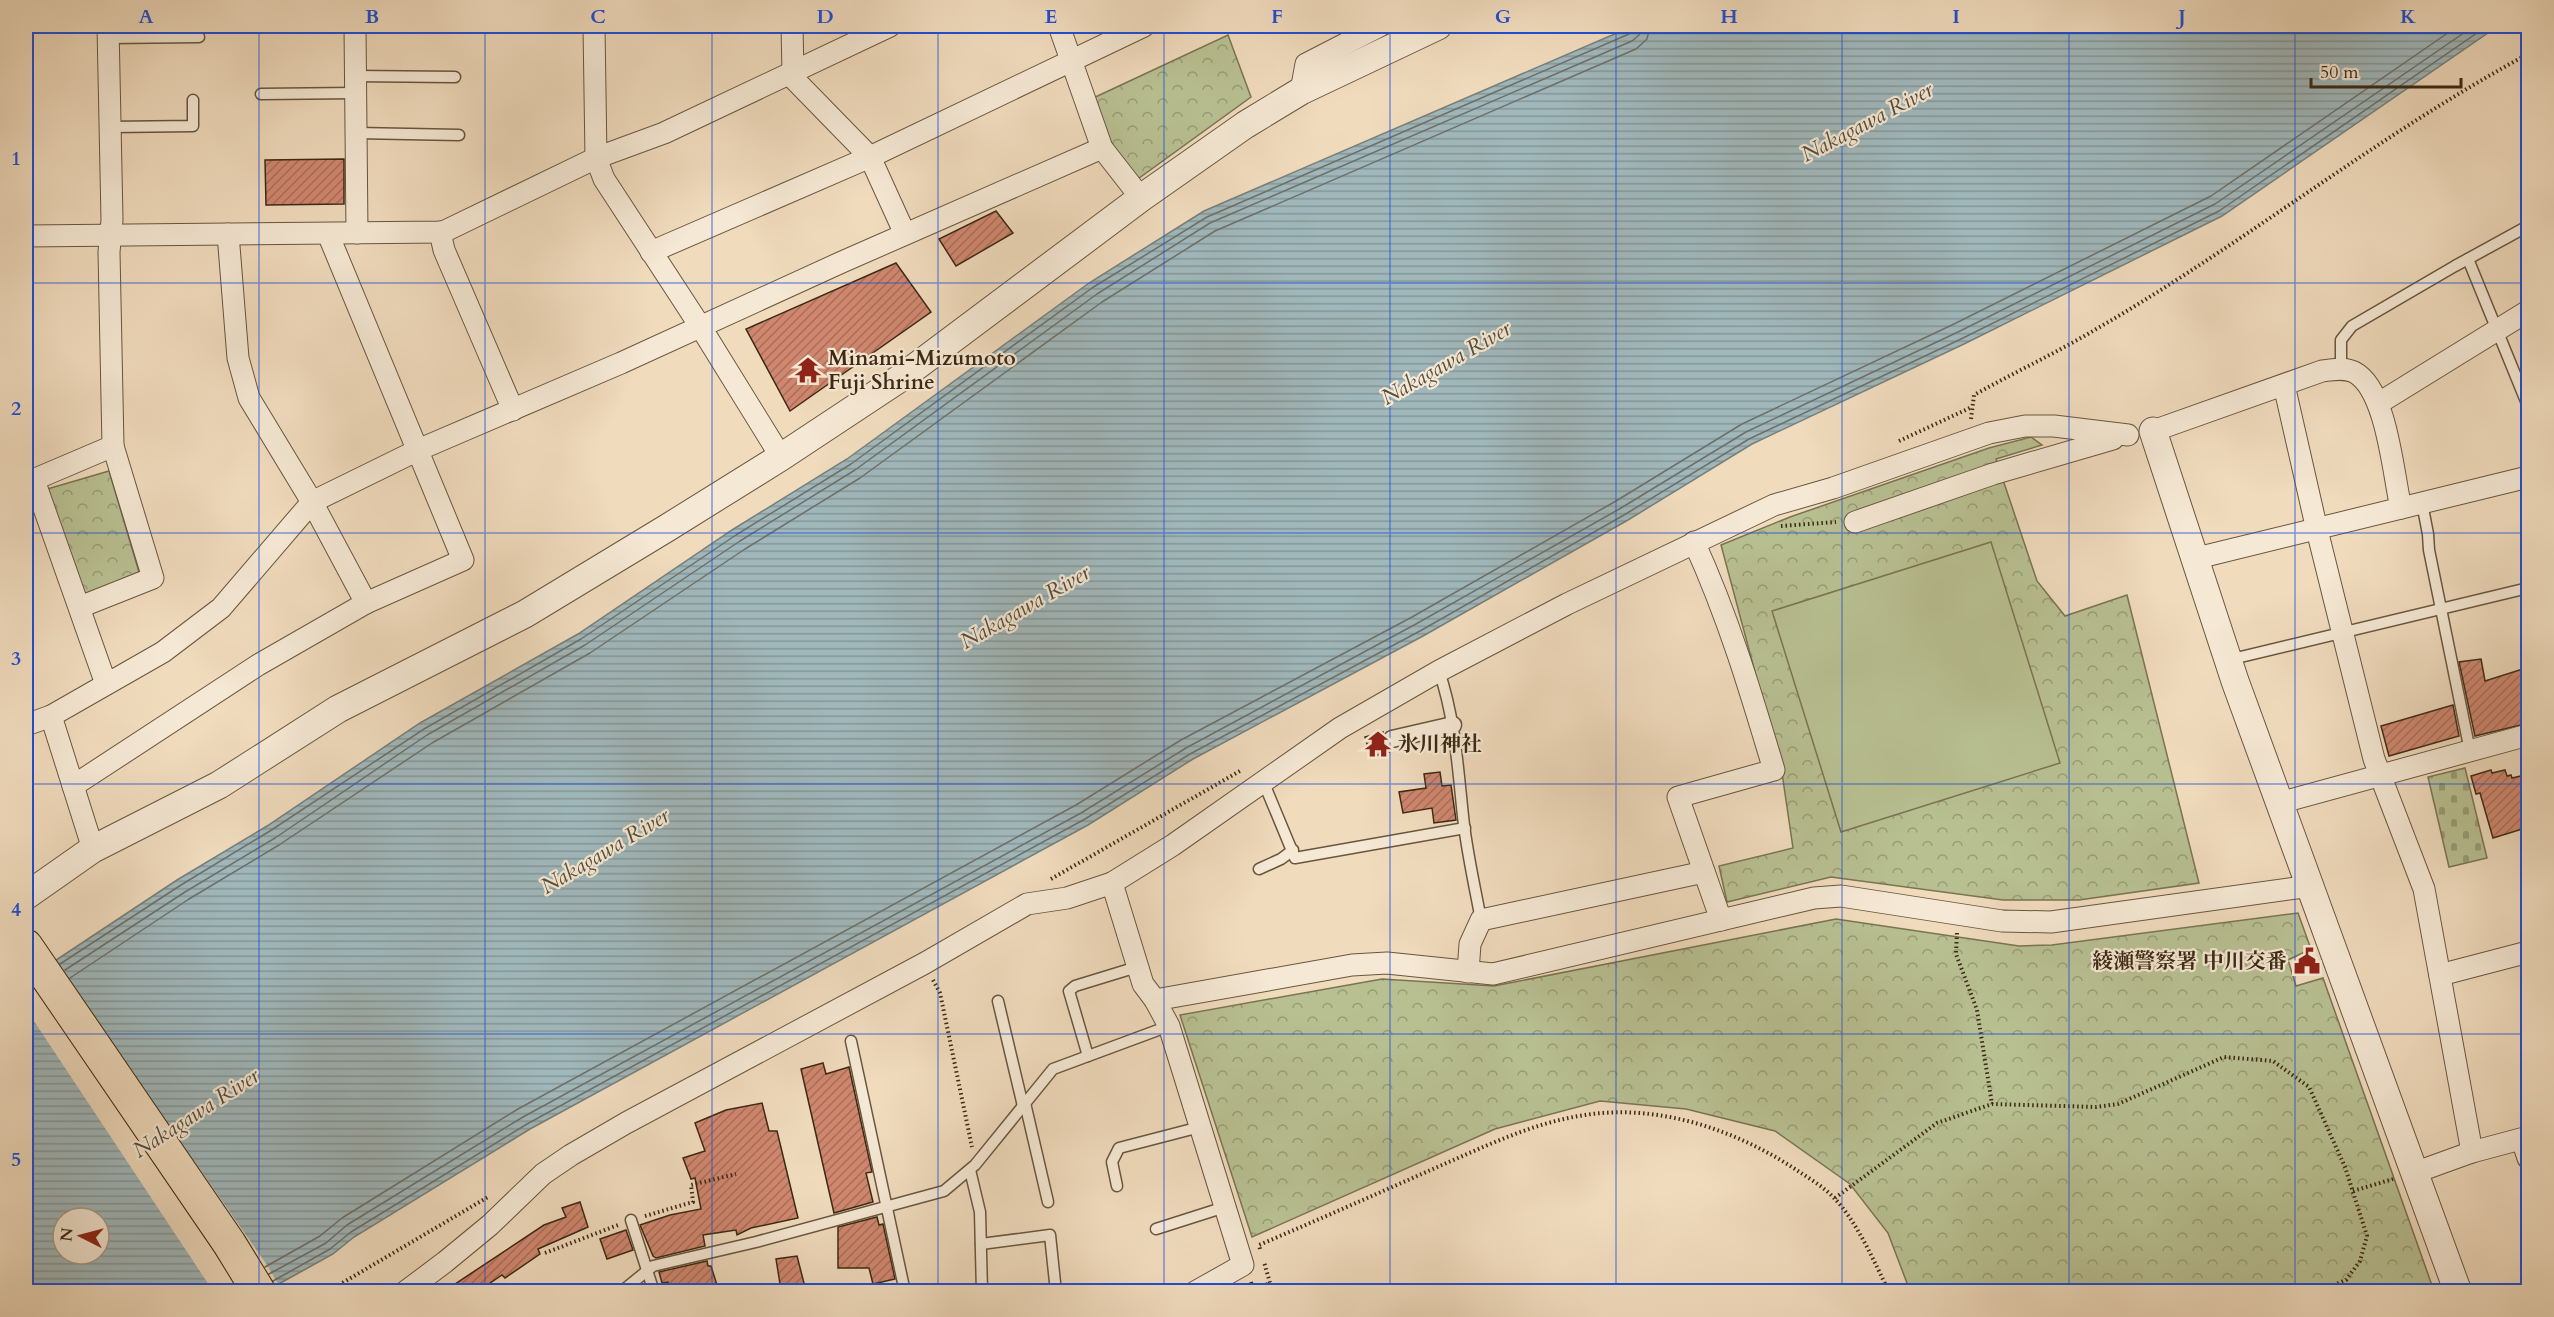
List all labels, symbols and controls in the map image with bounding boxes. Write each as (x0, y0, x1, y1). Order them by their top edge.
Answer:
text: A (138, 3, 154, 30)
text: B (365, 3, 379, 30)
text: C (590, 3, 606, 30)
text: D (816, 3, 834, 30)
text: E (1045, 3, 1057, 30)
text: F (1271, 3, 1283, 30)
text: G (1495, 3, 1511, 30)
text: H (1720, 3, 1738, 30)
text: I (1952, 3, 1960, 30)
text: J (2175, 3, 2186, 30)
text: K (2400, 3, 2417, 30)
scale bar (2311, 51, 2461, 89)
text: 50 m (2320, 60, 2359, 85)
water label: Nakagawa River (1796, 74, 1939, 169)
text: 1 (11, 145, 21, 172)
water label: Nakagawa River (1375, 313, 1517, 412)
place label: Minami-Mizumoto Fuji Shrine (828, 344, 1016, 397)
temple icon: Minami-Mizumoto Fuji Shrine (793, 355, 823, 385)
text: 2 (11, 395, 21, 422)
water label: Nakagawa River (954, 557, 1096, 656)
text: 3 (11, 645, 21, 672)
temple icon: 氷川神社 (1363, 729, 1393, 759)
place label: 氷川神社 (1398, 730, 1482, 759)
water label: Nakagawa River (535, 800, 676, 901)
text: 4 (11, 896, 21, 923)
public building icon: 綾瀬警察署 中川交番 (2292, 946, 2322, 976)
place label: 綾瀬警察署 中川交番 (2092, 947, 2287, 976)
water label: Nakagawa River (127, 1060, 266, 1165)
text: 5 (11, 1146, 21, 1173)
north arrow (51, 1206, 111, 1266)
text: N (55, 1226, 79, 1243)

